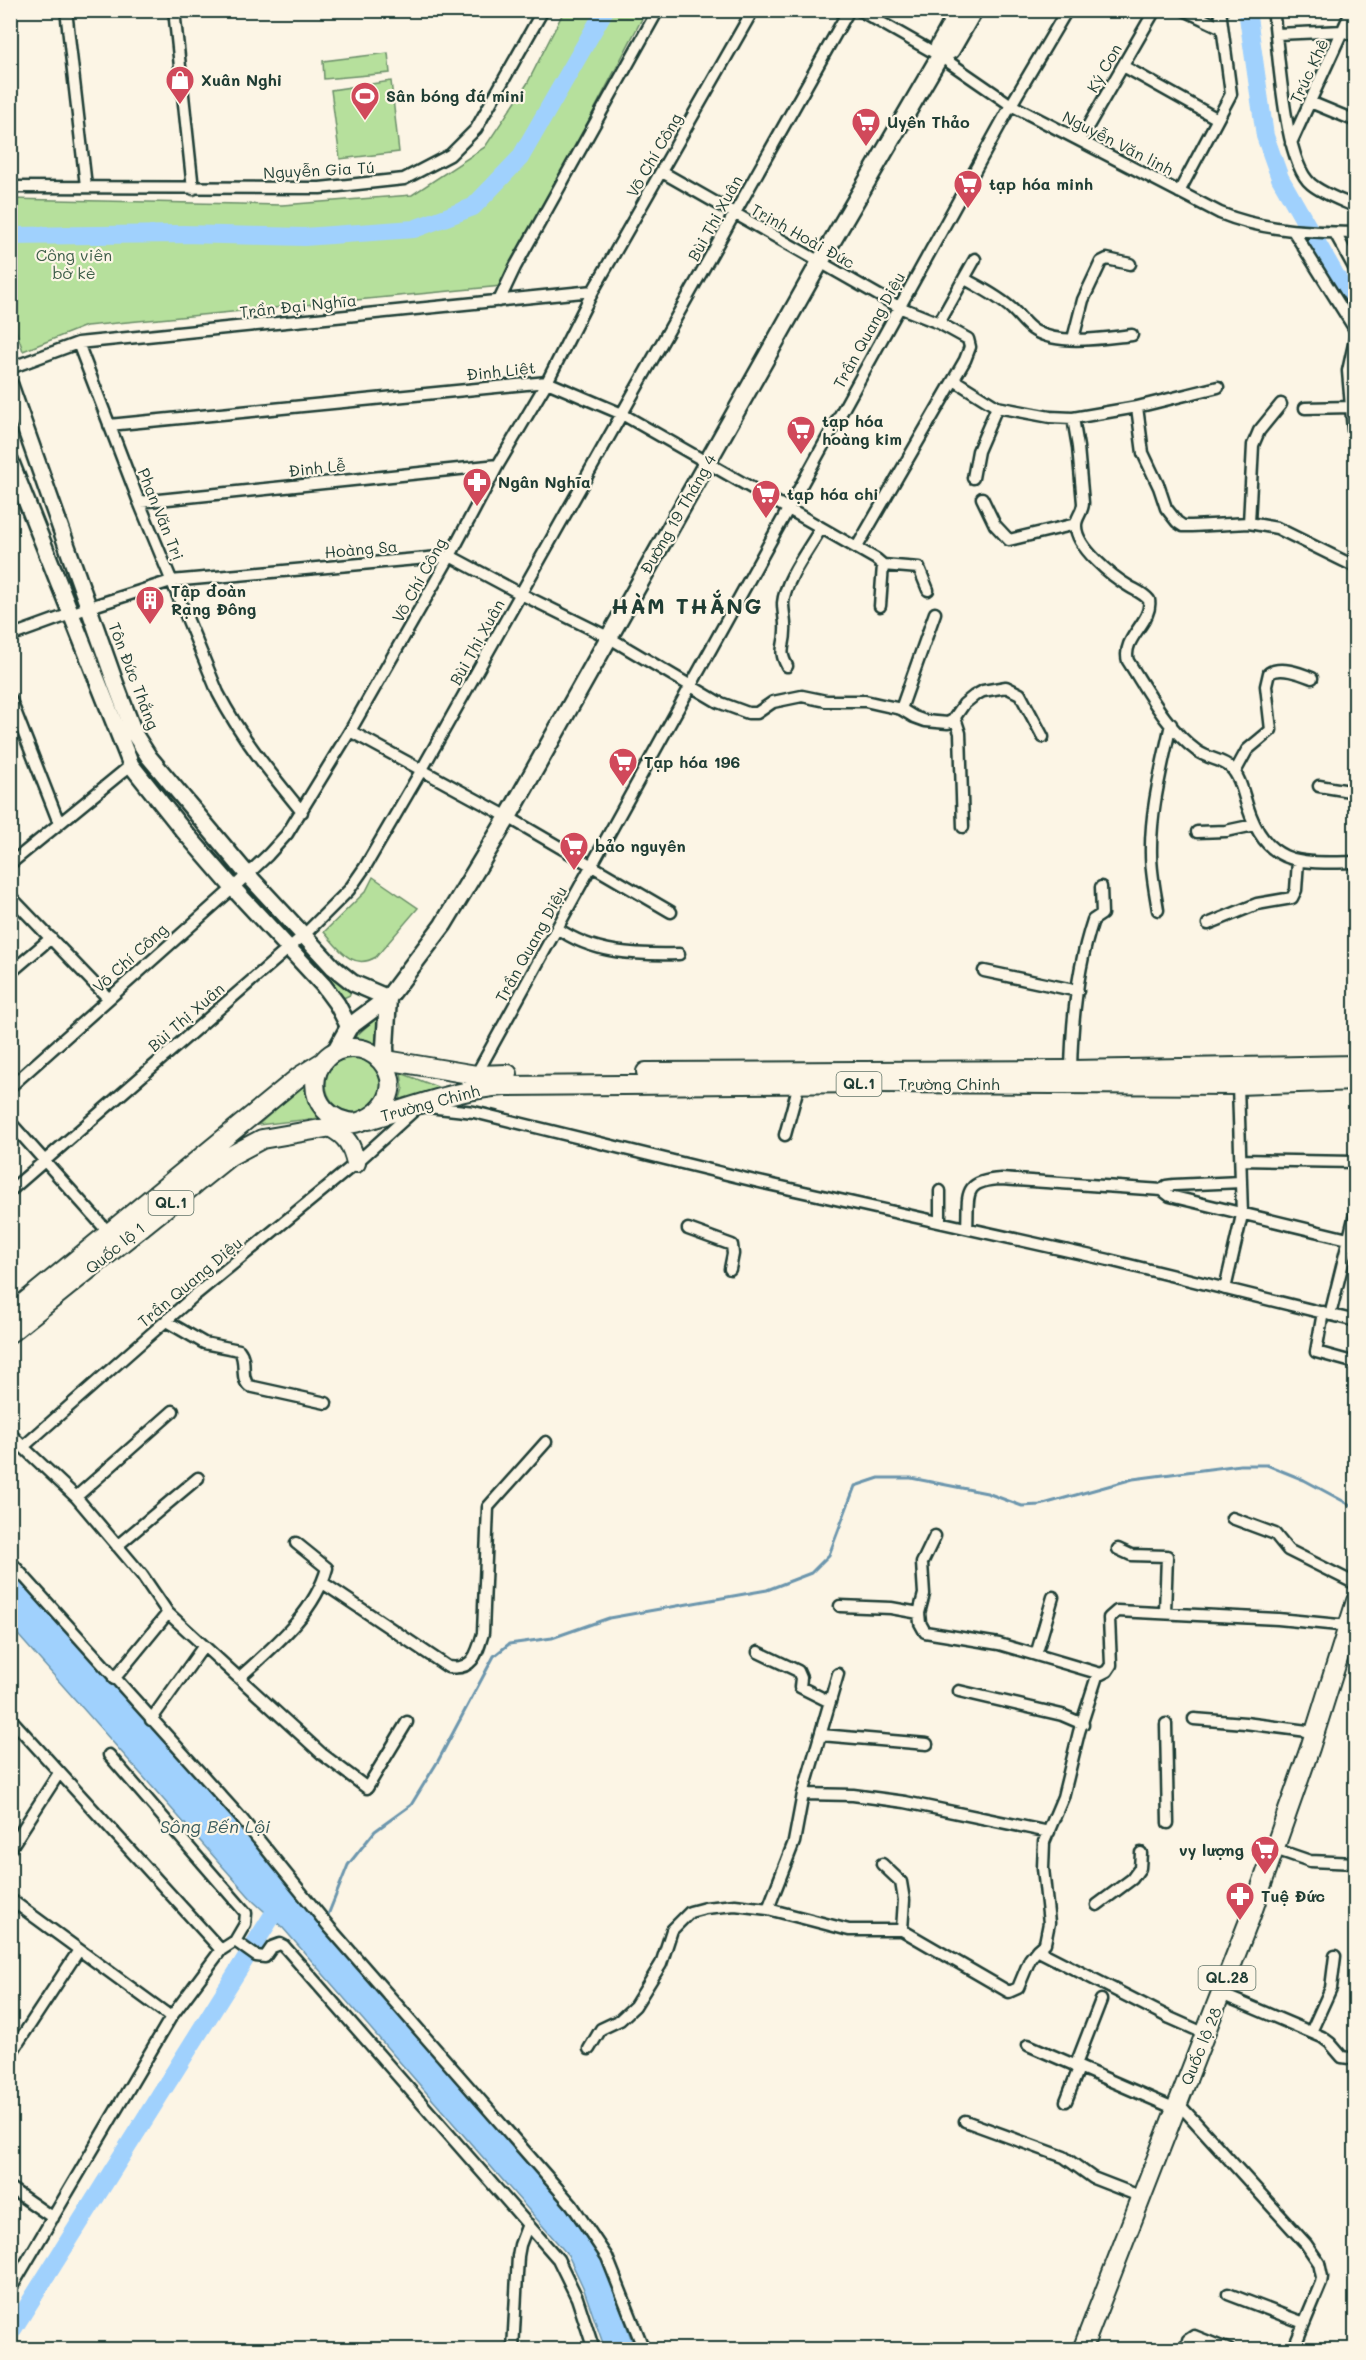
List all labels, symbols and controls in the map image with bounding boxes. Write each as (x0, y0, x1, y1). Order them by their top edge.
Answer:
street label: Trúc Khê (1284, 35, 1333, 106)
street label: Ký Con (1081, 40, 1126, 96)
shop icon: Xuân Nghi (164, 64, 196, 106)
place label: Xuân Nghi (201, 69, 282, 90)
sports icon: Sân bóng đá mini (349, 80, 381, 122)
place label: Sân bóng đá mini (386, 85, 525, 106)
supermarket icon: Uyên Thảo (850, 106, 882, 148)
street label: Nguyễn Văn linh (1059, 106, 1177, 180)
street label: Võ Chí Công (621, 109, 686, 201)
place label: Uyên Thảo (887, 111, 970, 132)
street label: Nguyễn Gia Tú (263, 156, 375, 183)
supermarket icon: tạp hóa minh (952, 168, 984, 210)
street label: Bùi Thị Xuân (682, 171, 747, 264)
place label: tạp hóa minh (989, 173, 1093, 194)
street label: Trịnh Hoài Đức (748, 198, 859, 273)
park label: Công viên bờ kè (36, 244, 112, 283)
street label: Trần Quang Diệu (828, 268, 909, 392)
street label: Trần Đại Nghĩa (238, 289, 358, 322)
street label: Đinh Liệt (465, 356, 537, 385)
place label: tạp hóa hoàng kim (822, 410, 902, 449)
supermarket icon: tạp hóa hoàng kim (785, 414, 817, 456)
street label: Đường 19 Tháng 4 (635, 449, 721, 578)
street label: Đinh Lễ (287, 454, 347, 481)
street label: Phan Văn Trị (133, 465, 189, 563)
pharmacy icon: Ngân Nghĩa (461, 466, 493, 508)
place label: Ngân Nghĩa (498, 471, 591, 492)
supermarket icon: tạp hóa chi (750, 478, 782, 520)
place label: tạp hóa chi (787, 483, 879, 504)
street label: Võ Chí Công (387, 534, 450, 626)
street label: Hoàng Sa (324, 535, 398, 562)
place label: Tập đoàn Rạng Đông (171, 580, 256, 619)
building icon: Tập đoàn Rạng Đông (134, 584, 166, 626)
district label: HÀM THẮNG (611, 589, 763, 620)
street label: Bùi Thị Xuân (444, 595, 509, 688)
street label: Tôn Đức Thắng (104, 619, 165, 732)
supermarket icon: Tạp hóa 196 (607, 746, 639, 788)
place label: Tạp hóa 196 (644, 751, 740, 772)
supermarket icon: bảo nguyên (558, 830, 590, 872)
place label: bảo nguyên (595, 835, 686, 856)
street label: Trần Quang Diệu (490, 882, 571, 1006)
street label: Võ Chí Công (88, 919, 171, 997)
street label: Bùi Thị Xuân (143, 978, 228, 1056)
road number: QL.1 (836, 1072, 882, 1096)
street label: Trường Chinh (898, 1073, 1000, 1094)
street label: Trường Chinh (378, 1079, 482, 1126)
road number: QL.1 (148, 1191, 194, 1215)
street label: Quốc lộ 1 (80, 1217, 149, 1278)
street label: Trần Quang Diệu (133, 1232, 246, 1331)
water label: Sông Bến Lội (160, 1814, 271, 1838)
supermarket icon: vy lượng (1249, 1834, 1281, 1876)
place label: vy lượng (1179, 1839, 1244, 1860)
pharmacy icon: Tuệ Đức (1224, 1880, 1256, 1922)
place label: Tuệ Đức (1261, 1885, 1325, 1906)
road number: QL.28 (1198, 1966, 1256, 1990)
street label: Quốc lộ 28 (1175, 2003, 1226, 2088)

